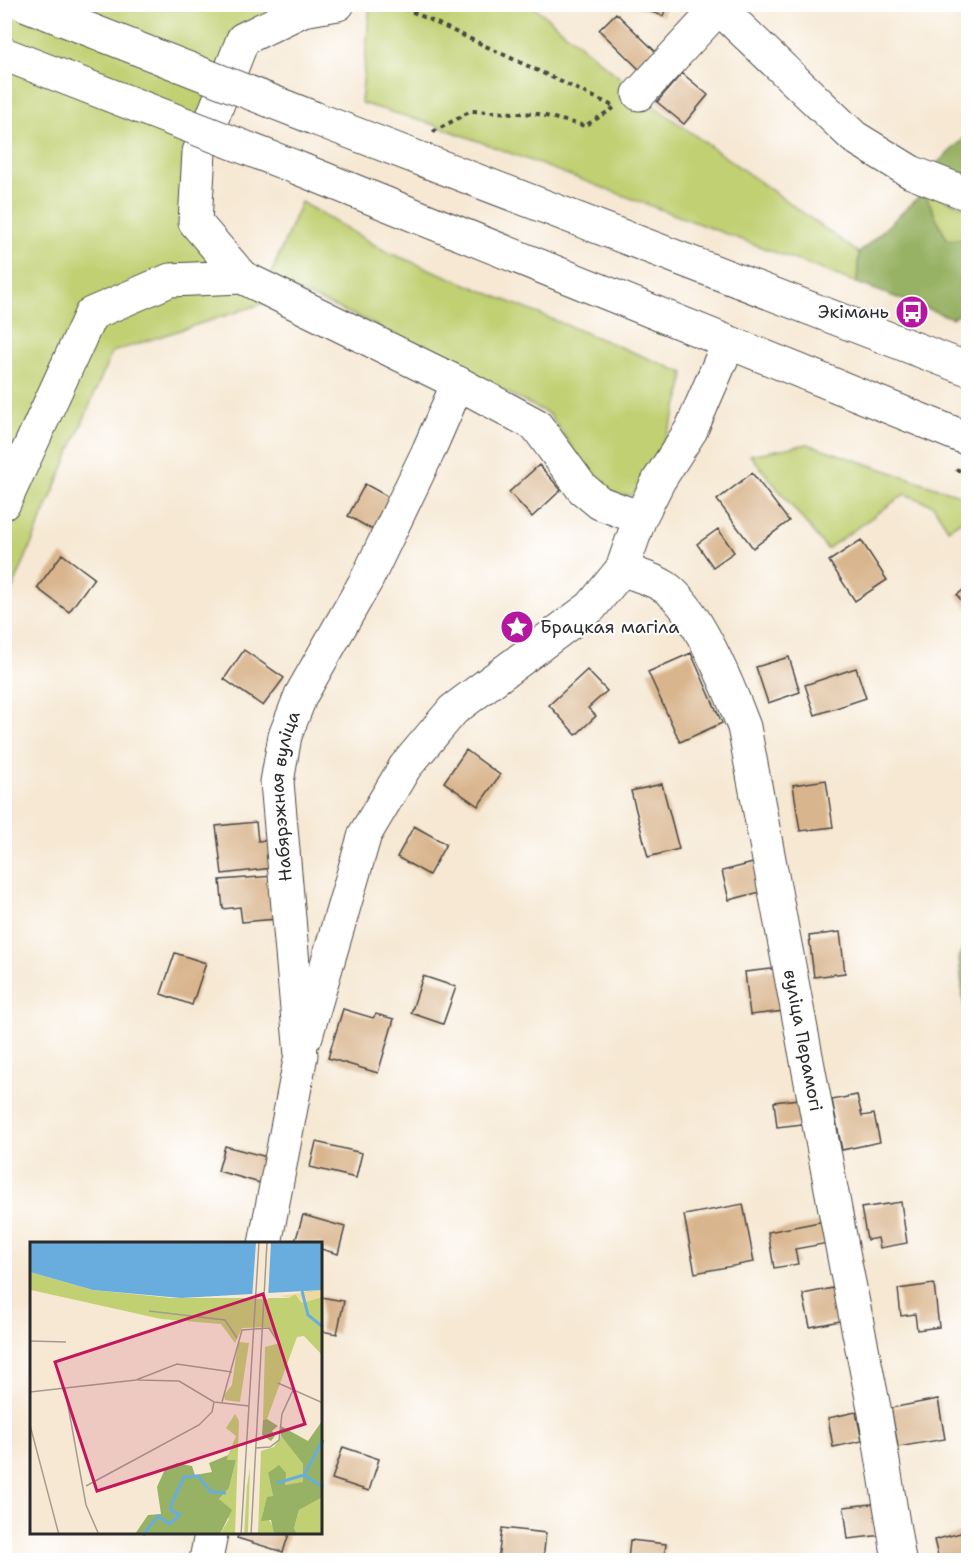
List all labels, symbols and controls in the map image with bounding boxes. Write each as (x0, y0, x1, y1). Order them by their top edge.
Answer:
bus stop icon: Экімань (894, 294, 930, 330)
place label: Экімань (818, 300, 889, 324)
place icon: Брацкая магіла (499, 609, 535, 645)
place label: Брацкая магіла (540, 615, 679, 639)
street label: Набярэжная вуліца (265, 707, 306, 883)
street label: вуліца Перамогі (778, 967, 828, 1113)
inset map (30, 1242, 322, 1535)

